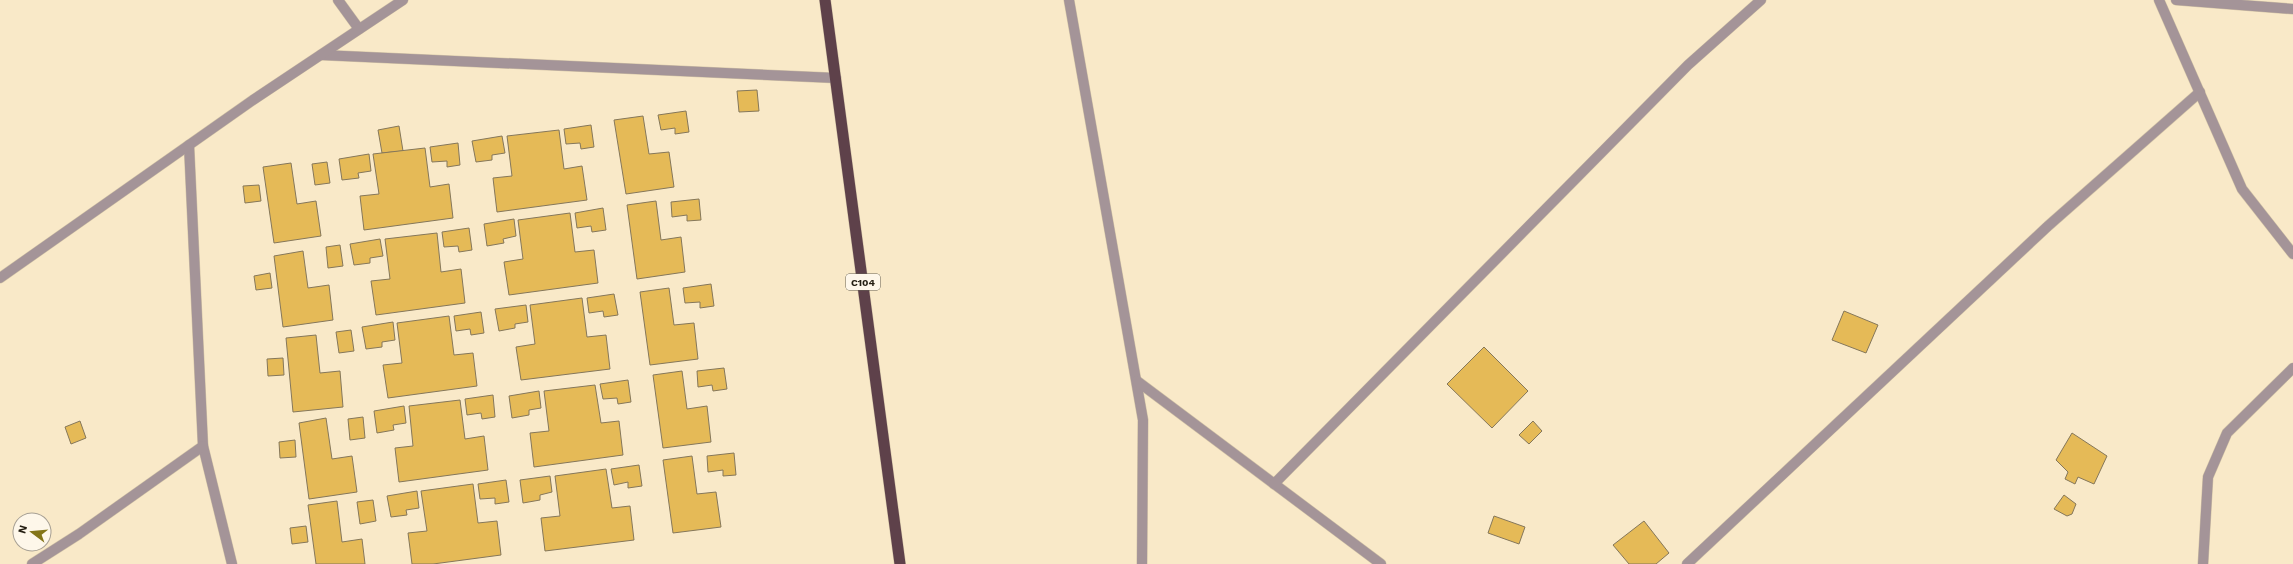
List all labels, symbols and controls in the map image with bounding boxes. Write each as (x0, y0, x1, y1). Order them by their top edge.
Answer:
road number: C104 (846, 274, 880, 290)
north arrow (12, 512, 52, 552)
text: N (15, 524, 30, 535)

